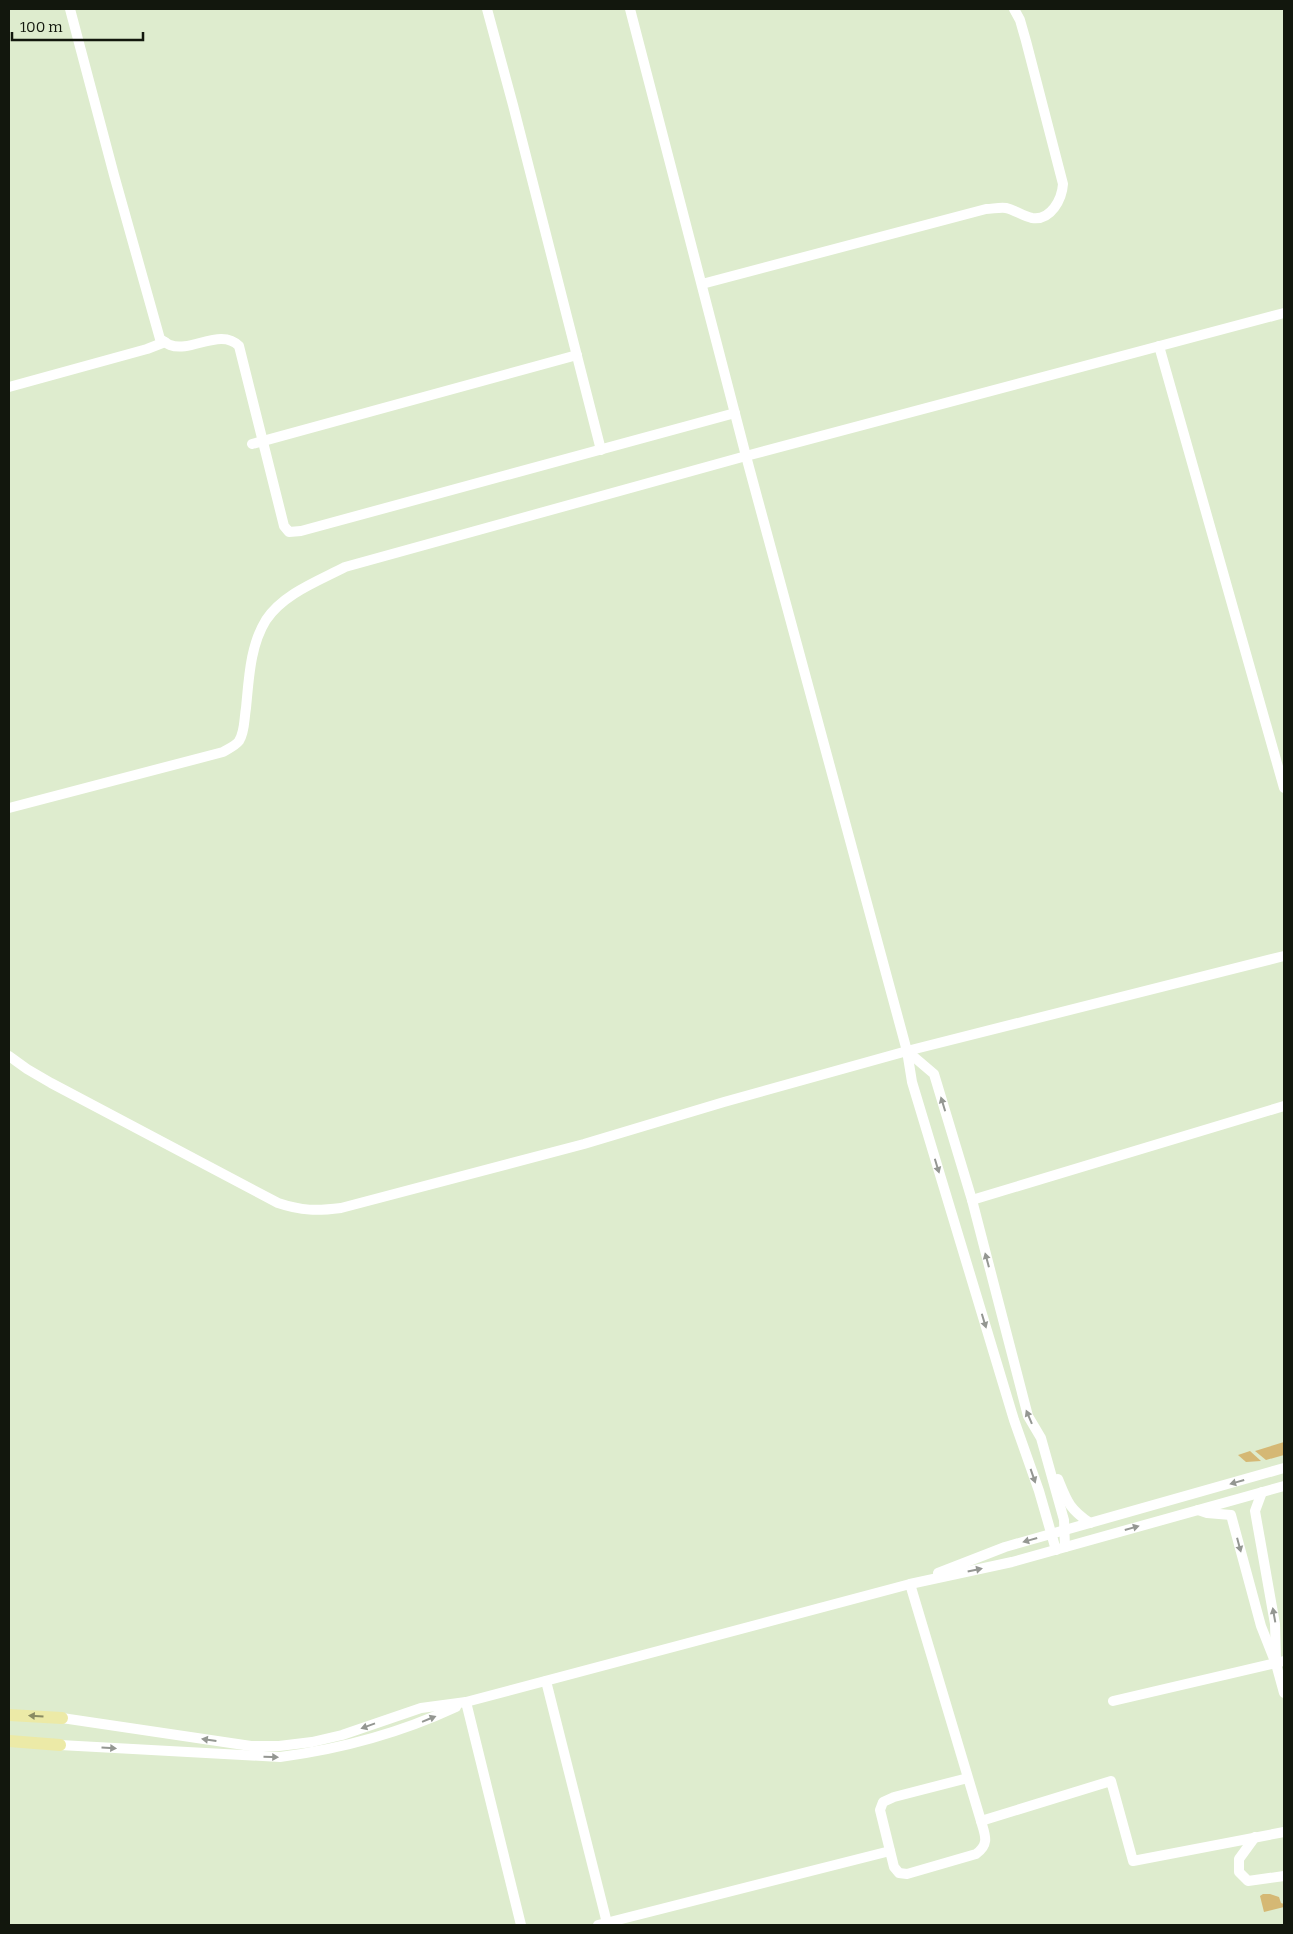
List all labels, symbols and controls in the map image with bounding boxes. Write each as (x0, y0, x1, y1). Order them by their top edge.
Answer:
scale bar (12, 10, 144, 42)
text: 100 m (20, 18, 63, 36)
one-way arrow (938, 1096, 946, 1111)
one-way arrow (934, 1158, 942, 1173)
one-way arrow (983, 1252, 991, 1267)
one-way arrow (981, 1314, 989, 1329)
one-way arrow (1025, 1410, 1033, 1424)
one-way arrow (1029, 1469, 1037, 1484)
one-way arrow (1230, 1478, 1245, 1486)
one-way arrow (1125, 1524, 1140, 1532)
one-way arrow (1023, 1536, 1038, 1544)
one-way arrow (1235, 1537, 1243, 1552)
one-way arrow (968, 1566, 983, 1574)
one-way arrow (1269, 1607, 1277, 1623)
one-way arrow (27, 1712, 43, 1720)
one-way arrow (422, 1715, 436, 1723)
one-way arrow (361, 1723, 376, 1730)
one-way arrow (201, 1736, 217, 1744)
one-way arrow (101, 1744, 117, 1752)
one-way arrow (264, 1753, 280, 1761)

